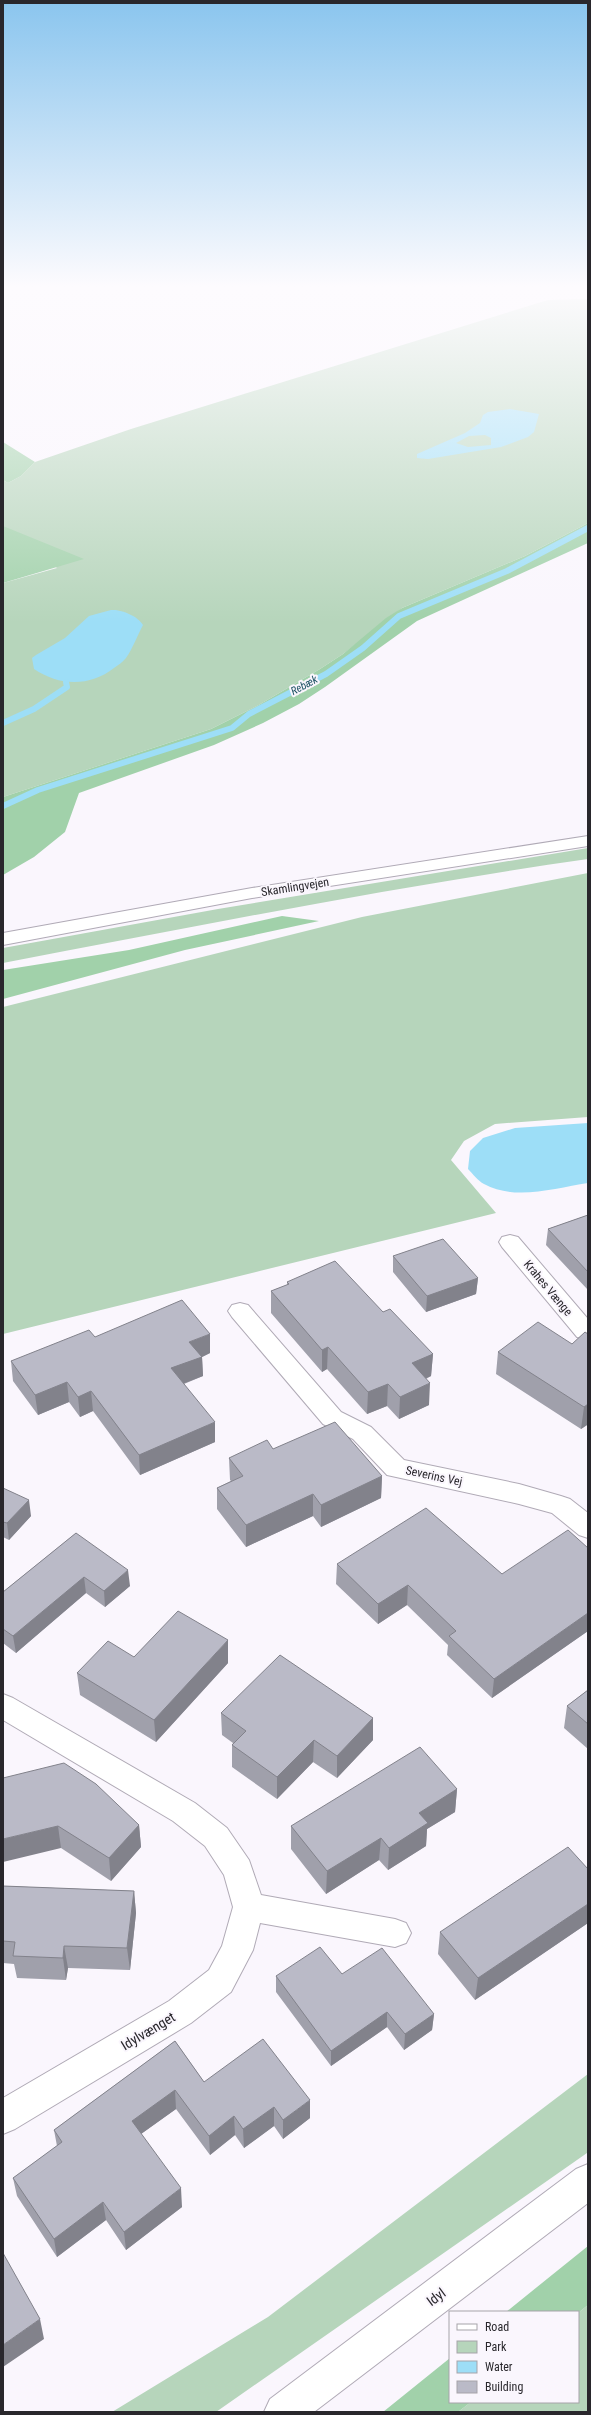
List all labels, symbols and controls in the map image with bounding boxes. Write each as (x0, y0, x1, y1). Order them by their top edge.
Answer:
water label: Rebæk (289, 673, 320, 698)
street label: Skamlingvejen (260, 875, 330, 899)
street label: Krahes Vænge (521, 1257, 576, 1319)
street label: Severins Vej (404, 1463, 464, 1489)
street label: Idylvænget (118, 2009, 178, 2053)
street label: Idyl (423, 2285, 449, 2309)
legend (449, 2311, 579, 2403)
text: Road (485, 2320, 509, 2334)
text: Park (485, 2340, 507, 2354)
text: Water (485, 2360, 513, 2374)
text: Building (485, 2380, 523, 2394)

